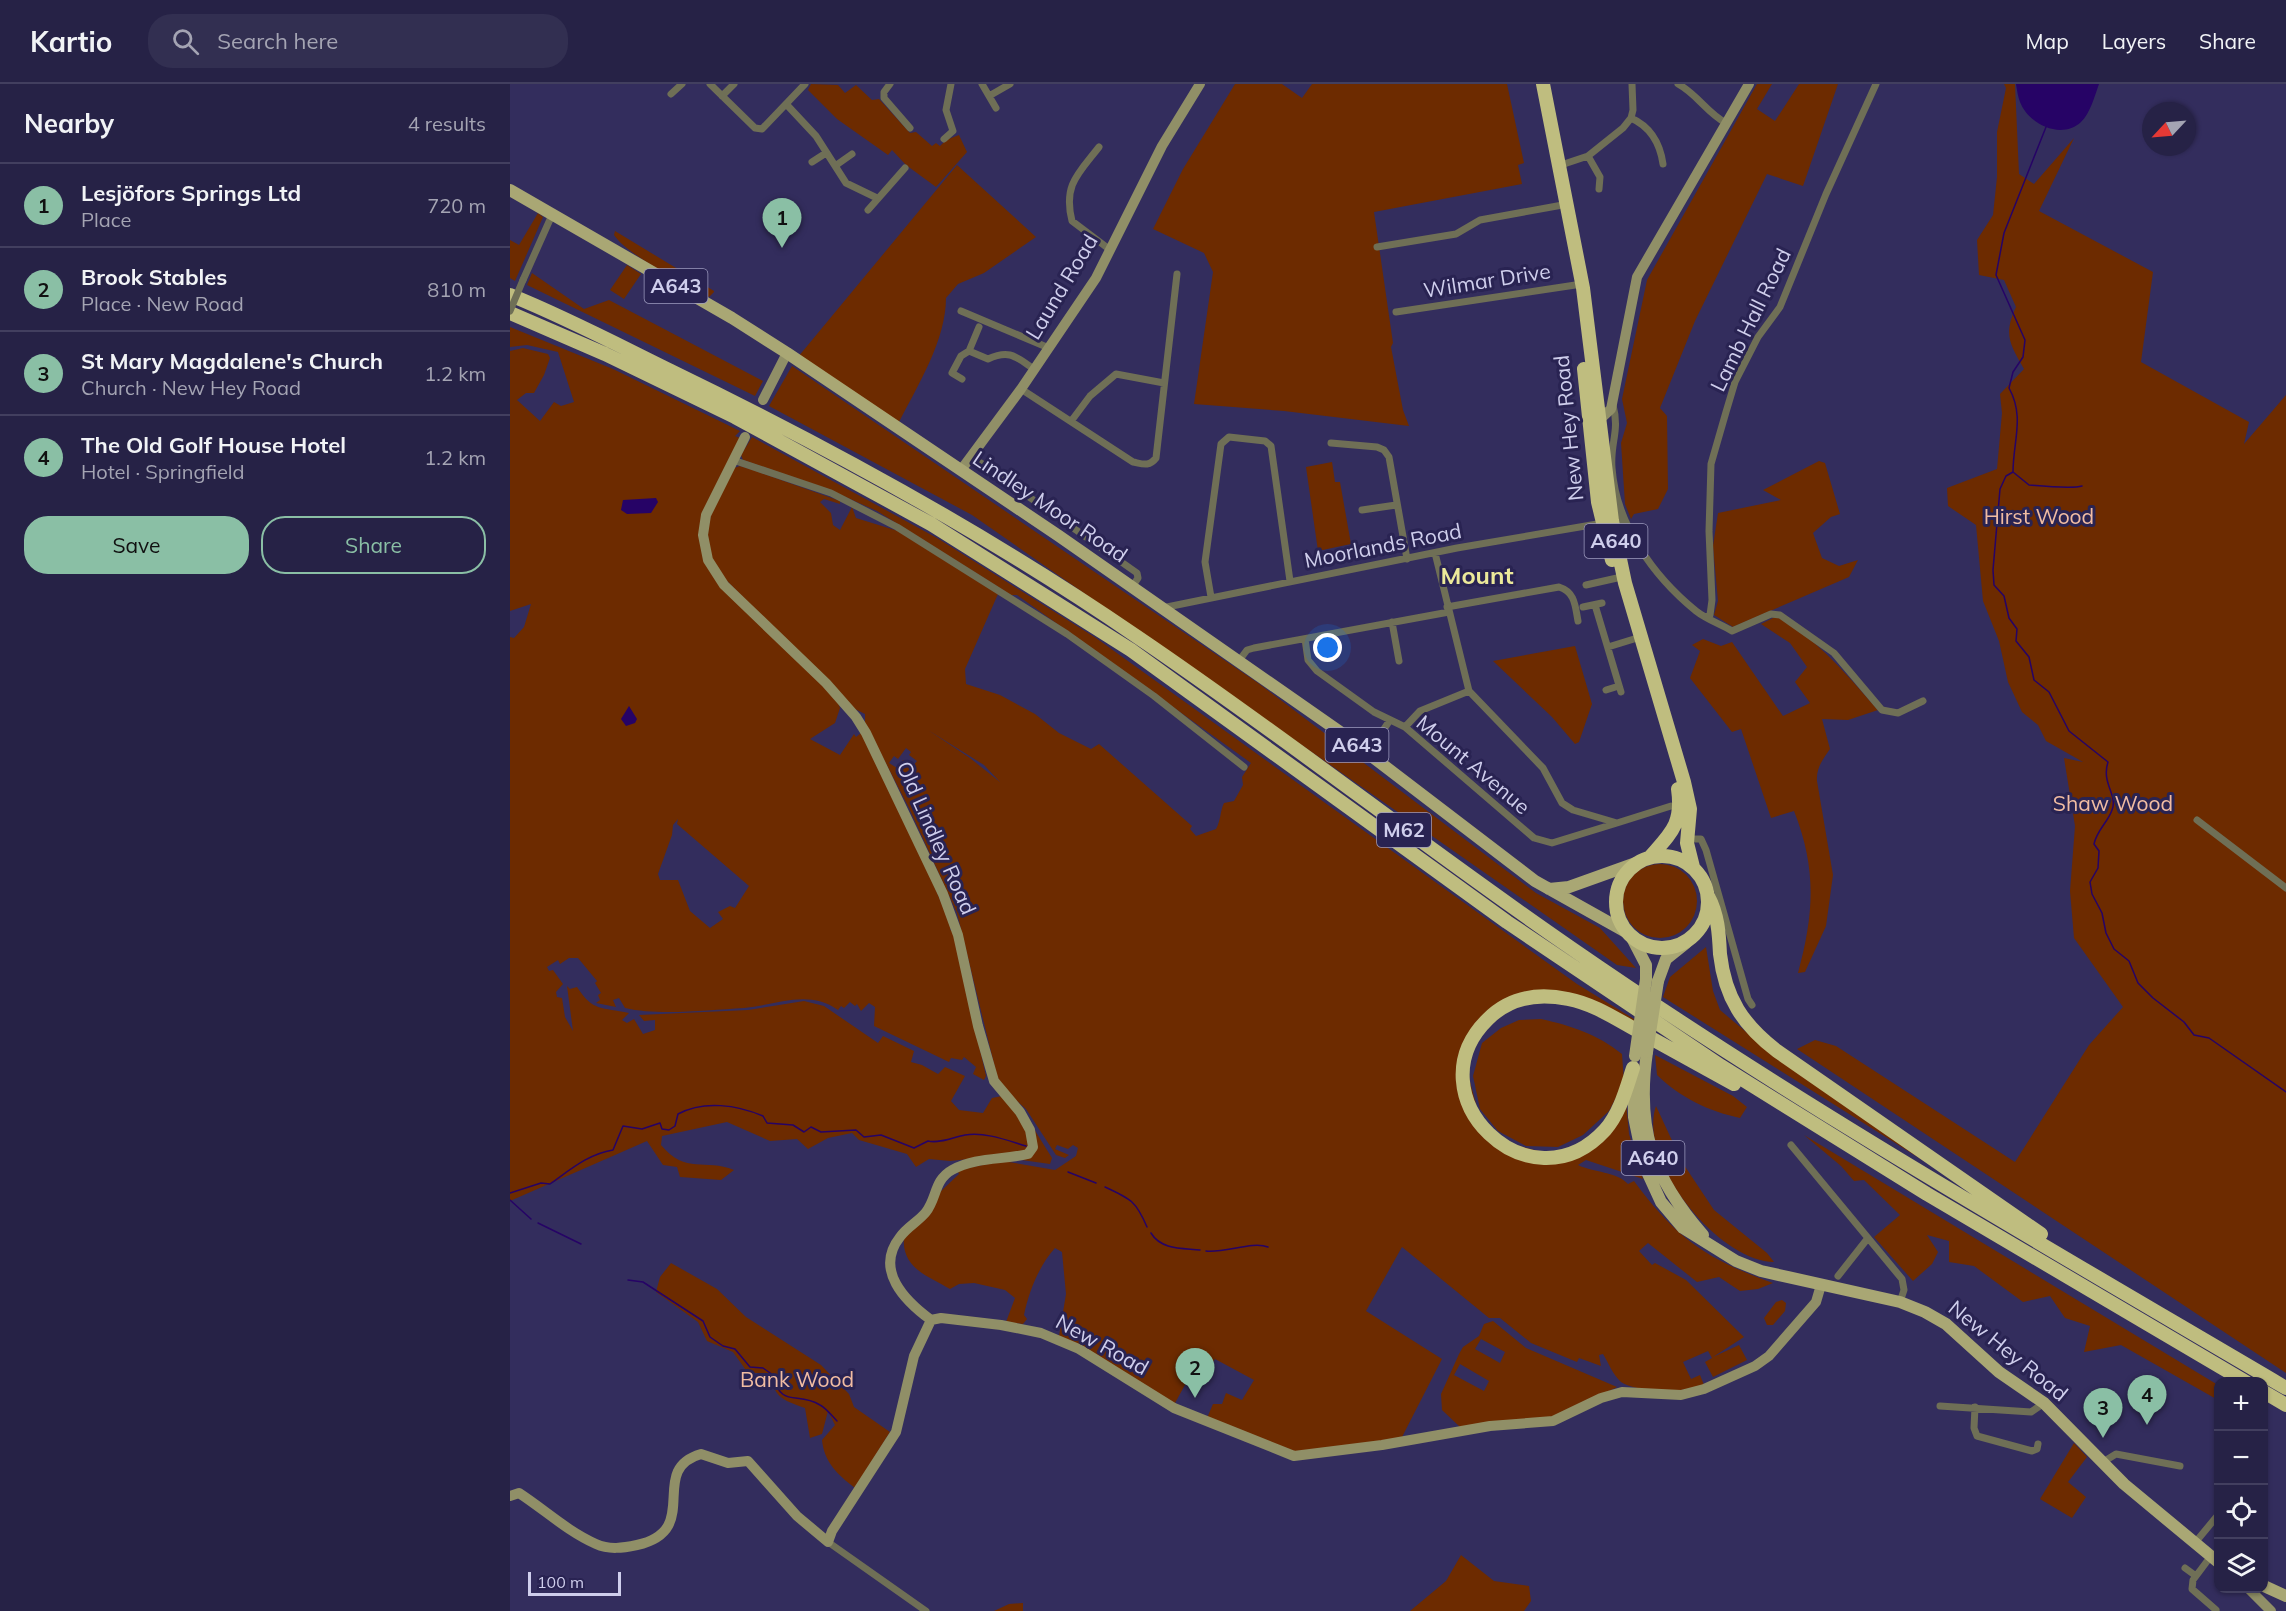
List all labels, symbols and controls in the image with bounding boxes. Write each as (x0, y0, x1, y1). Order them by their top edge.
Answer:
search box (148, 14, 568, 68)
text: Kartio (30, 24, 112, 59)
icon: search (169, 25, 202, 58)
text: Search here (217, 27, 338, 55)
text: Map (2026, 28, 2069, 54)
text: Layers (2102, 28, 2166, 54)
text: Share (2199, 28, 2256, 54)
north arrow (2142, 102, 2196, 156)
text: Nearby (24, 107, 114, 140)
text: 4 results (408, 111, 486, 136)
text: Lesjöfors Springs Ltd (81, 179, 301, 207)
text: 1 (38, 193, 50, 218)
text: 720 m (427, 193, 486, 218)
pin: 1 (762, 198, 802, 248)
text: Place (81, 207, 131, 232)
street label: Laund Road (1020, 229, 1103, 344)
street label: Lamb Hall Road (1704, 244, 1796, 395)
street label: Wilmar Drive (1421, 257, 1552, 303)
text: Brook Stables (81, 263, 227, 291)
road number: A643 (644, 269, 708, 303)
text: 2 (38, 277, 50, 302)
text: 810 m (427, 277, 486, 302)
text: Place · New Road (81, 291, 244, 316)
text: St Mary Magdalene's Church (81, 347, 383, 375)
street label: New Hey Road (1547, 354, 1589, 502)
text: 3 (38, 361, 50, 386)
text: 1.2 km (424, 361, 486, 386)
text: Church · New Hey Road (81, 375, 301, 400)
text: The Old Golf House Hotel (81, 431, 346, 459)
text: 4 (38, 445, 50, 470)
text: 1.2 km (424, 445, 486, 470)
street label: Lindley Moor Road (968, 445, 1133, 568)
text: Hotel · Springfield (81, 459, 245, 484)
park label: Hirst Wood (1984, 503, 2094, 529)
button: Save (24, 516, 249, 574)
button: Share (261, 516, 486, 574)
street label: Moorlands Road (1302, 517, 1464, 573)
road number: A640 (1584, 524, 1648, 558)
district label: Mount (1441, 560, 1513, 590)
your location (1313, 633, 1342, 662)
street label: Mount Avenue (1412, 709, 1536, 819)
road number: A643 (1326, 728, 1388, 762)
street label: Old Lindley Road (891, 757, 982, 918)
park label: Shaw Wood (2053, 790, 2173, 816)
road number: M62 (1377, 813, 1431, 847)
road number: A640 (1622, 1141, 1684, 1175)
street label: New Hey Road (1944, 1294, 2074, 1406)
street label: New Road (1051, 1308, 1153, 1380)
pin: 2 (1176, 1348, 1214, 1398)
park label: Bank Wood (740, 1366, 854, 1392)
pin: 4 (2128, 1376, 2166, 1425)
map controls (2214, 1377, 2268, 1593)
button: + (2214, 1377, 2268, 1431)
pin: 3 (2084, 1388, 2122, 1438)
button: − (2214, 1431, 2268, 1485)
button: locate (2214, 1485, 2268, 1539)
button: layers (2214, 1539, 2268, 1593)
scale bar (528, 1569, 621, 1596)
text: 100 m (537, 1572, 584, 1592)

